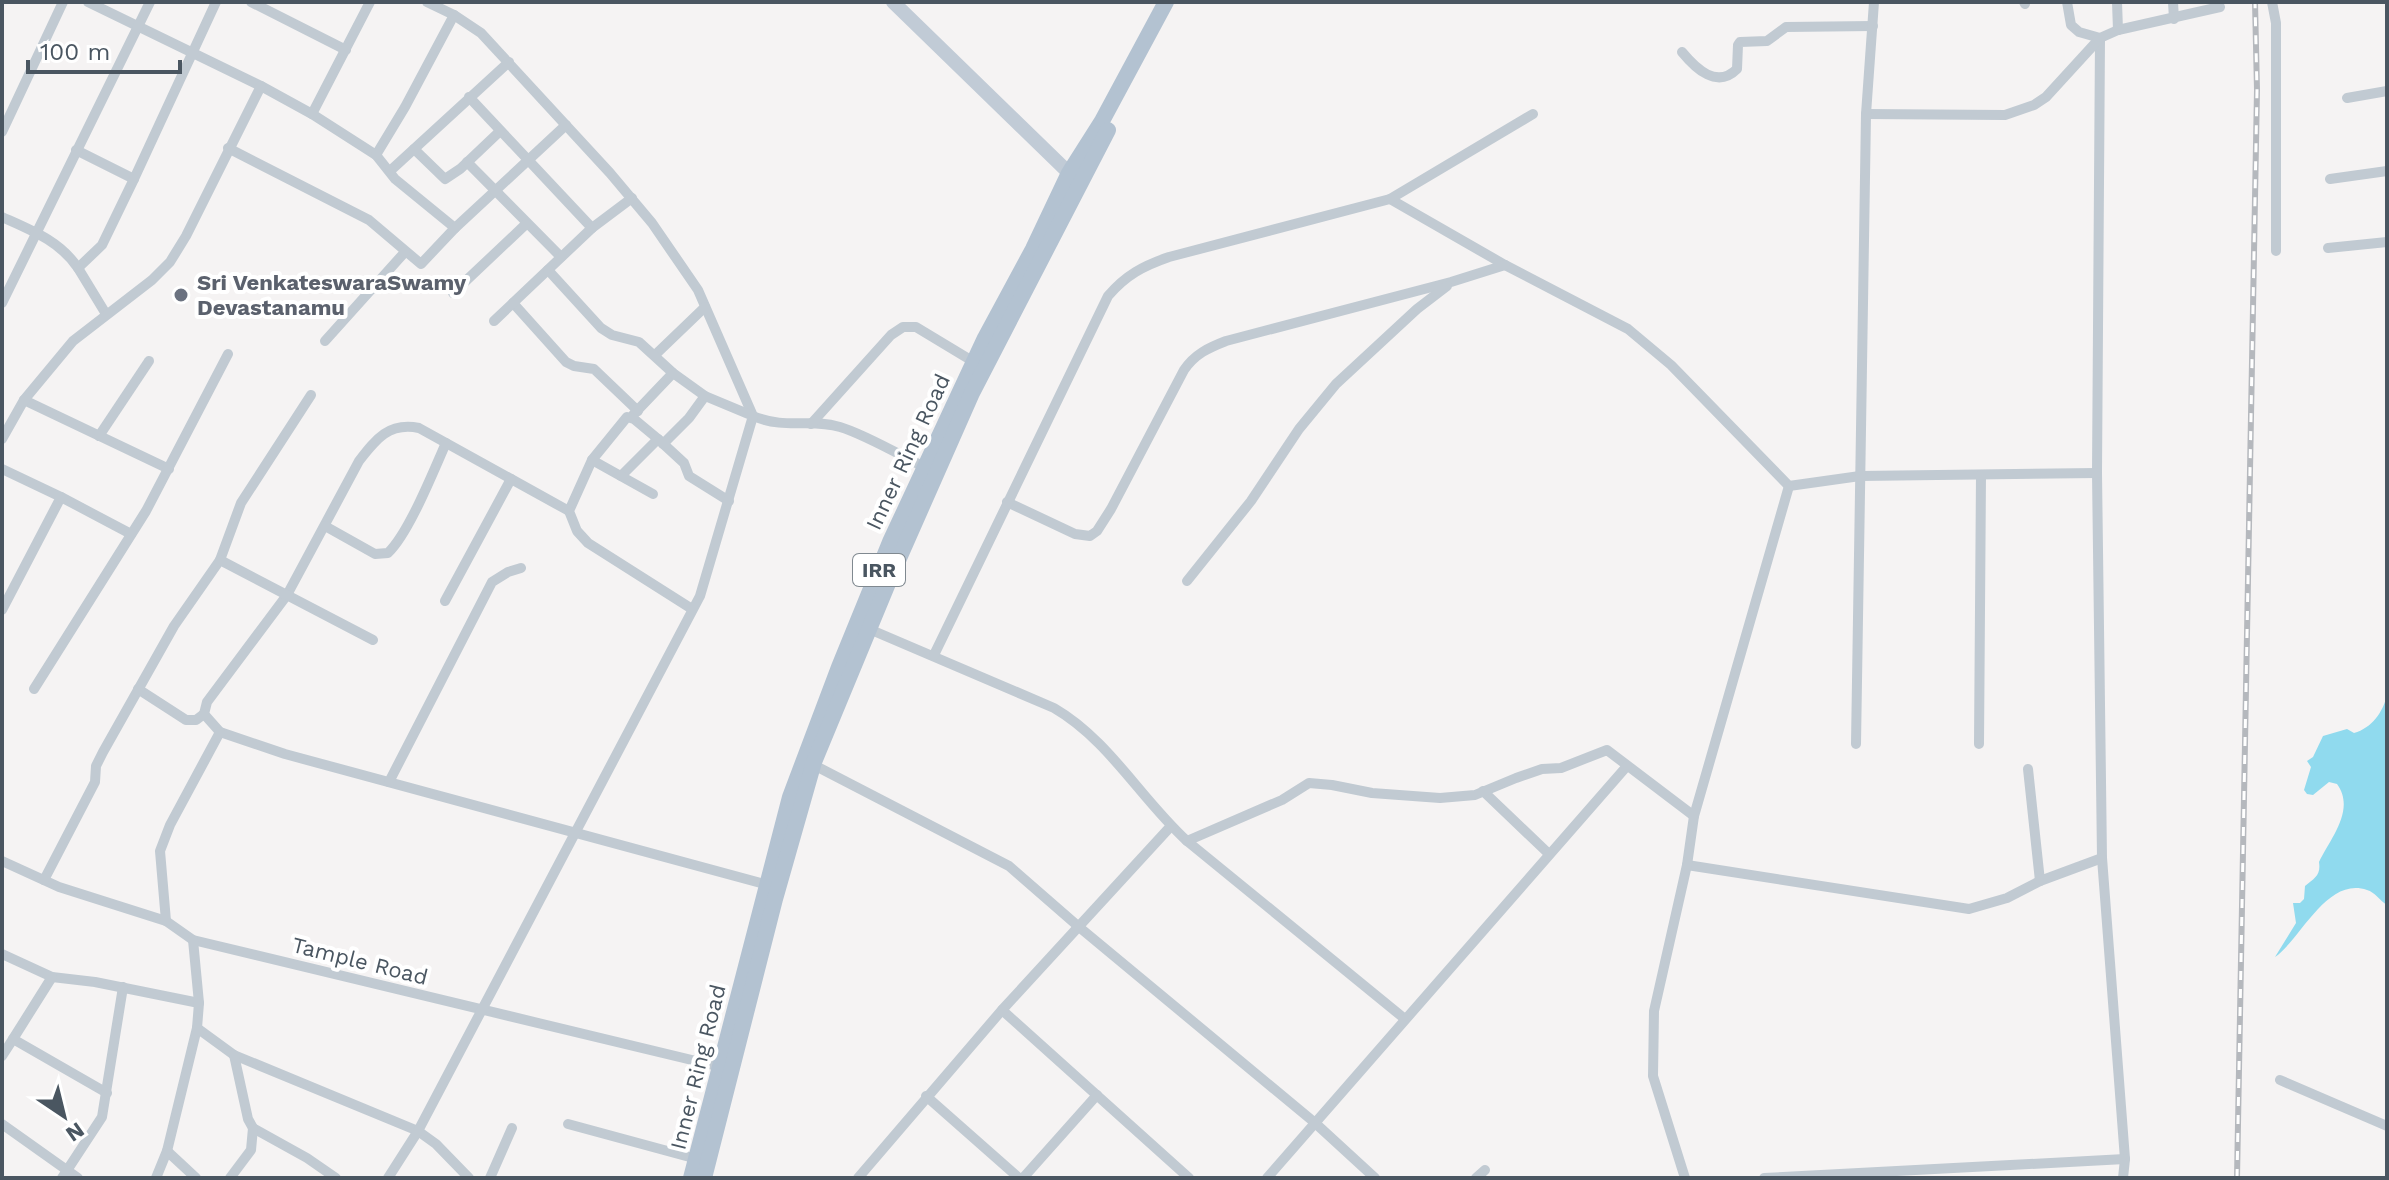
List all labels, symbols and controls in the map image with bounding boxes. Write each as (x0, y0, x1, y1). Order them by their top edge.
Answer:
scale bar (28, 24, 180, 74)
text: 100 m (40, 38, 110, 66)
place label: Sri VenkateswaraSwamy Devastanamu (197, 270, 467, 320)
marker: Sri VenkateswaraSwamy Devastanamu (172, 286, 190, 304)
street label: Inner Ring Road (861, 370, 955, 534)
road number: IRR (853, 554, 905, 586)
street label: Tample Road (290, 932, 430, 990)
street label: Inner Ring Road (665, 982, 731, 1152)
north arrow (24, 1076, 104, 1156)
text: N (61, 1117, 89, 1147)

